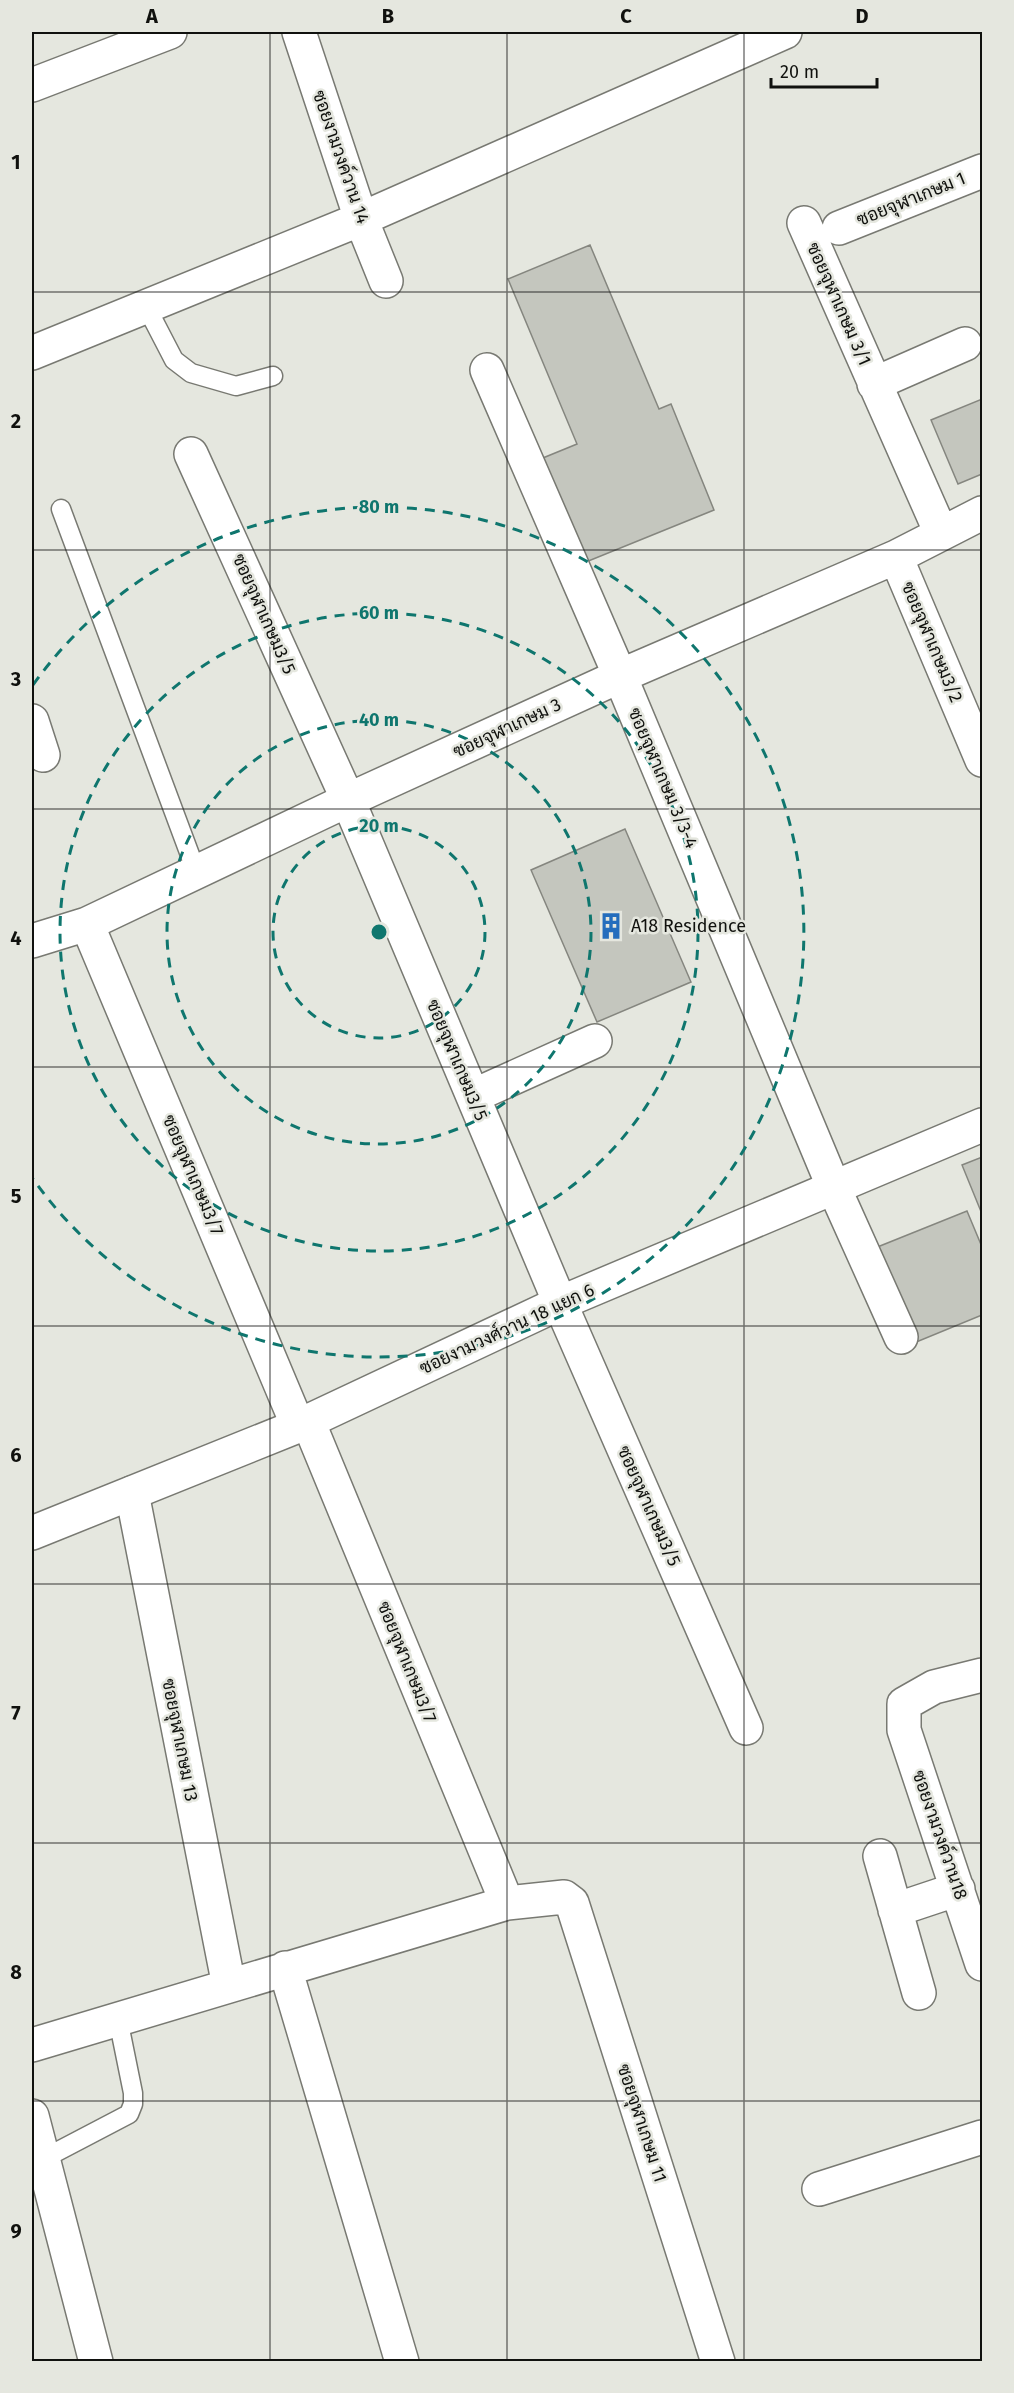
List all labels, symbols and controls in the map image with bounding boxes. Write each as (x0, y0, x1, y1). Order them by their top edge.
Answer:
text: A (145, 4, 159, 28)
text: B (382, 4, 394, 28)
text: C (620, 4, 632, 28)
text: D (855, 4, 869, 28)
scale bar (771, 51, 878, 89)
text: 20 m (780, 61, 819, 83)
street label: ซอยงามวงค์วาน 14 (308, 87, 376, 227)
text: 1 (11, 150, 21, 174)
street label: ซอยจุฬาเกษม 1 (853, 167, 969, 232)
street label: ซอยจุฬาเกษม 3/1 (801, 239, 876, 369)
text: 2 (11, 409, 21, 433)
text: 80 m (359, 496, 399, 518)
street label: ซอยจุฬาเกษม3/5 (227, 550, 300, 678)
street label: ซอยจุฬาเกษม3/2 (896, 578, 967, 706)
text: 60 m (359, 602, 399, 624)
text: 3 (10, 667, 21, 691)
street label: ซอยจุฬาเกษม 3 (450, 693, 565, 764)
street label: ซอยจุฬาเกษม 3/3-4 (623, 704, 703, 852)
text: 40 m (359, 709, 399, 731)
text: 20 m (359, 815, 399, 837)
building icon: A18 Residence (596, 911, 626, 941)
place label: A18 Residence (631, 915, 746, 937)
centre of rings (369, 922, 389, 942)
text: 4 (10, 926, 22, 950)
street label: ซอยจุฬาเกษม3/5 (421, 996, 492, 1124)
street label: ซอยจุฬาเกษม3/7 (157, 1111, 228, 1239)
text: 5 (11, 1184, 22, 1208)
street label: ซอยงามวงศ์วาน 18 แยก 6 (415, 1277, 598, 1379)
street label: ซอยจุฬาเกษม3/5 (612, 1442, 685, 1570)
text: 6 (10, 1443, 22, 1467)
street label: ซอยจุฬาเกษม3/7 (372, 1598, 441, 1726)
street label: ซอยจุฬาเกษม 13 (156, 1677, 203, 1803)
text: 7 (11, 1701, 21, 1725)
street label: ซอยงามวงค์วาน18 (908, 1767, 974, 1903)
text: 8 (10, 1960, 22, 1984)
street label: ซอยจุฬาเกษม 11 (612, 2061, 671, 2185)
text: 9 (10, 2219, 22, 2243)

